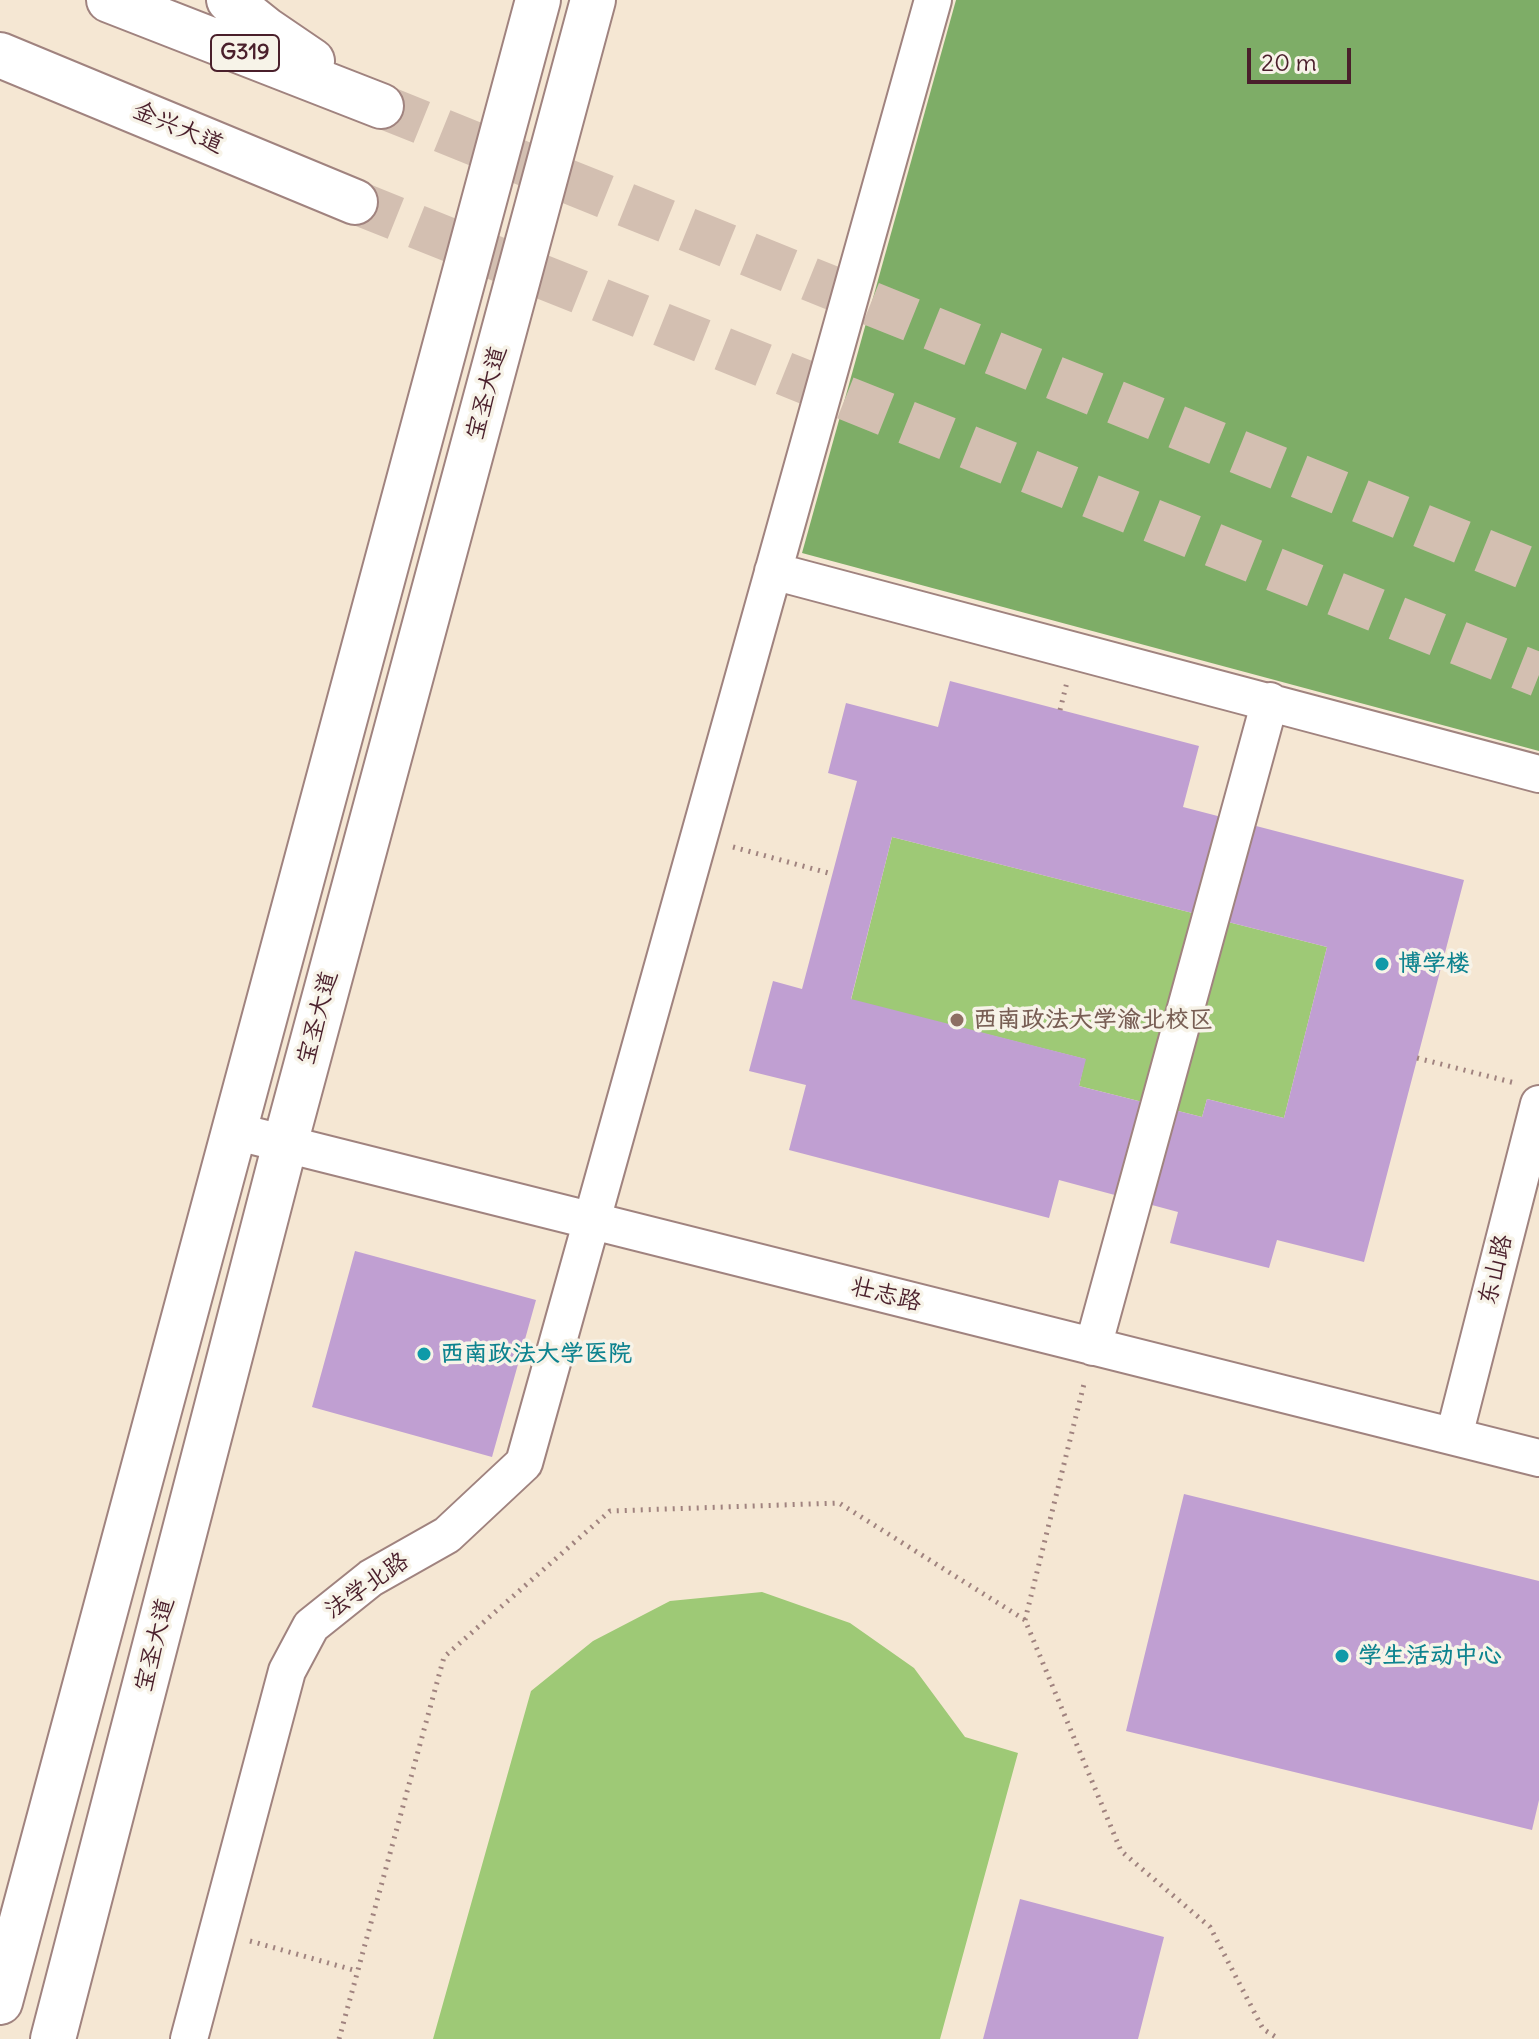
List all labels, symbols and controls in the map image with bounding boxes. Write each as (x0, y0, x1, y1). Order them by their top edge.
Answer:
scale bar (1251, 32, 1355, 82)
road number: G319 (211, 35, 279, 71)
text: 20 m (1261, 47, 1317, 77)
street label: 金兴大道 (128, 96, 228, 160)
street label: 宝圣大道 (461, 343, 513, 443)
place label: 博学楼 (1398, 950, 1470, 978)
marker: 博学楼 (1373, 955, 1391, 973)
street label: 宝圣大道 (292, 968, 344, 1068)
place label: 西南政法大学渝北校区 (973, 1006, 1213, 1034)
marker: 西南政法大学渝北校区 (948, 1011, 966, 1029)
street label: 东山路 (1473, 1232, 1519, 1308)
street label: 壮志路 (848, 1272, 924, 1318)
place label: 西南政法大学医院 (440, 1340, 632, 1368)
marker: 西南政法大学医院 (415, 1345, 433, 1363)
street label: 法学北路 (319, 1547, 415, 1625)
street label: 宝圣大道 (129, 1595, 181, 1695)
place label: 学生活动中心 (1358, 1642, 1502, 1670)
marker: 学生活动中心 (1333, 1647, 1351, 1665)

